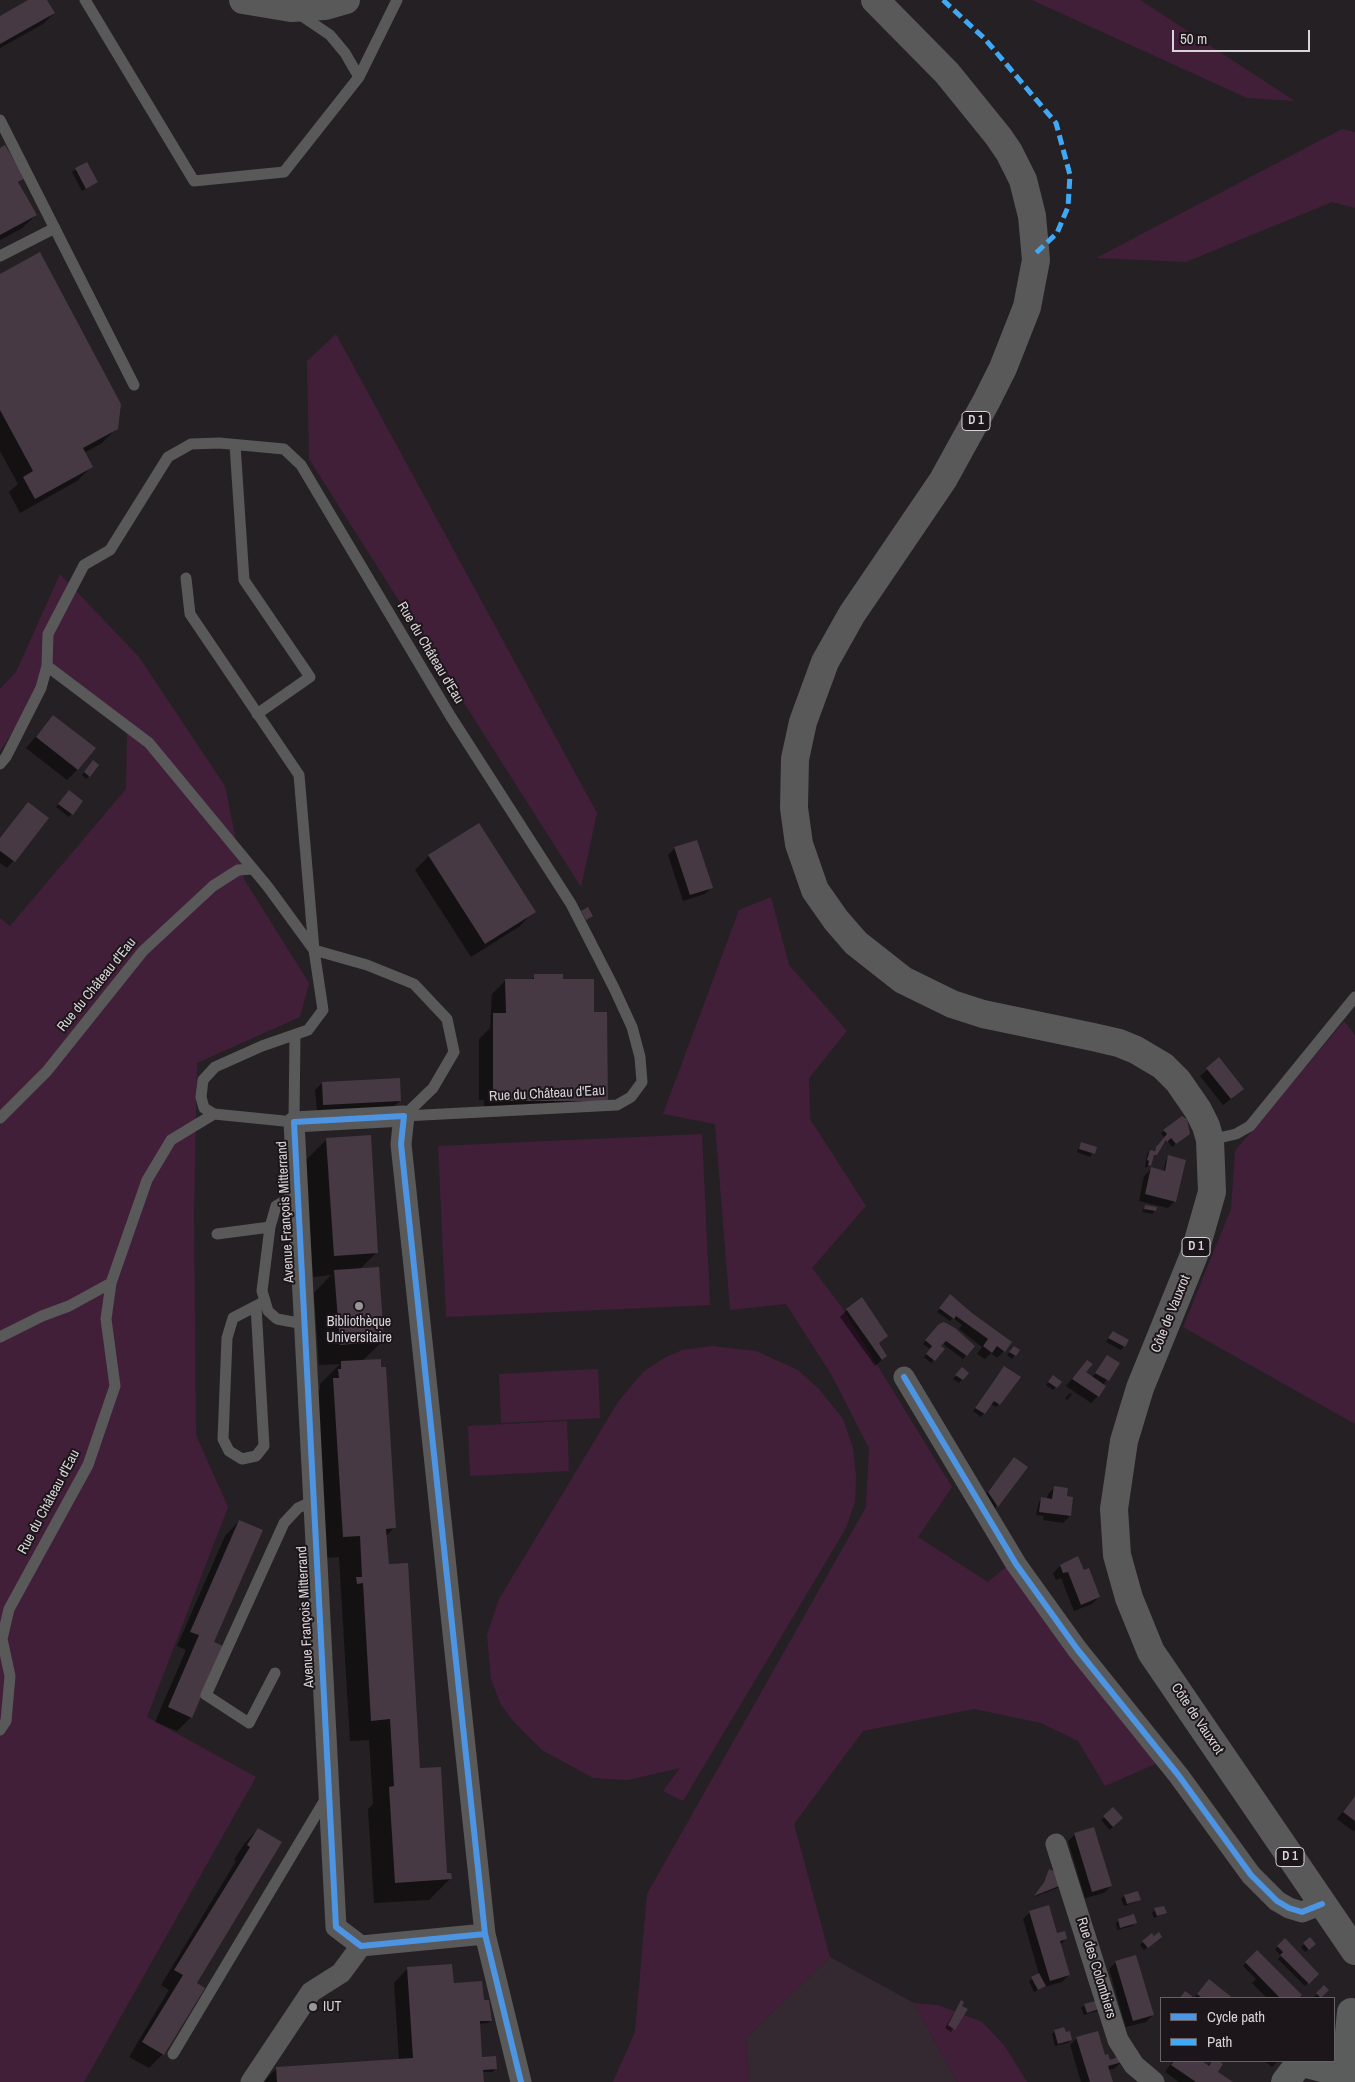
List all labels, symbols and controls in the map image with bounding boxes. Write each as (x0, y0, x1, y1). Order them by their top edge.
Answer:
scale bar (1175, 20, 1312, 52)
text: 50 m (1180, 28, 1207, 49)
road number: D 1 (962, 412, 990, 431)
street label: Rue du Château d'Eau (393, 599, 467, 707)
street label: Rue du Château d'Eau (54, 935, 140, 1035)
street label: Rue du Château d'Eau (489, 1083, 605, 1105)
street label: Avenue François Mitterrand (274, 1141, 298, 1283)
road number: D 1 (1182, 1238, 1210, 1256)
street label: Côte de Vauxrot (1148, 1273, 1194, 1355)
marker: Bibliothèque Universitaire (353, 1300, 365, 1312)
place label: Bibliothèque Universitaire (326, 1314, 392, 1346)
street label: Rue du Château d'Eau (14, 1447, 84, 1557)
street label: Avenue François Mitterrand (294, 1546, 318, 1688)
street label: Côte de Vauxrot (1167, 1680, 1227, 1758)
road number: D 1 (1276, 1848, 1304, 1866)
street label: Rue des Colombiers (1073, 1916, 1119, 2020)
legend (1160, 1997, 1335, 2062)
place label: IUT (323, 1999, 341, 2015)
marker: IUT (307, 2001, 319, 2013)
text: Cycle path (1207, 2006, 1265, 2027)
text: Path (1207, 2031, 1232, 2052)

